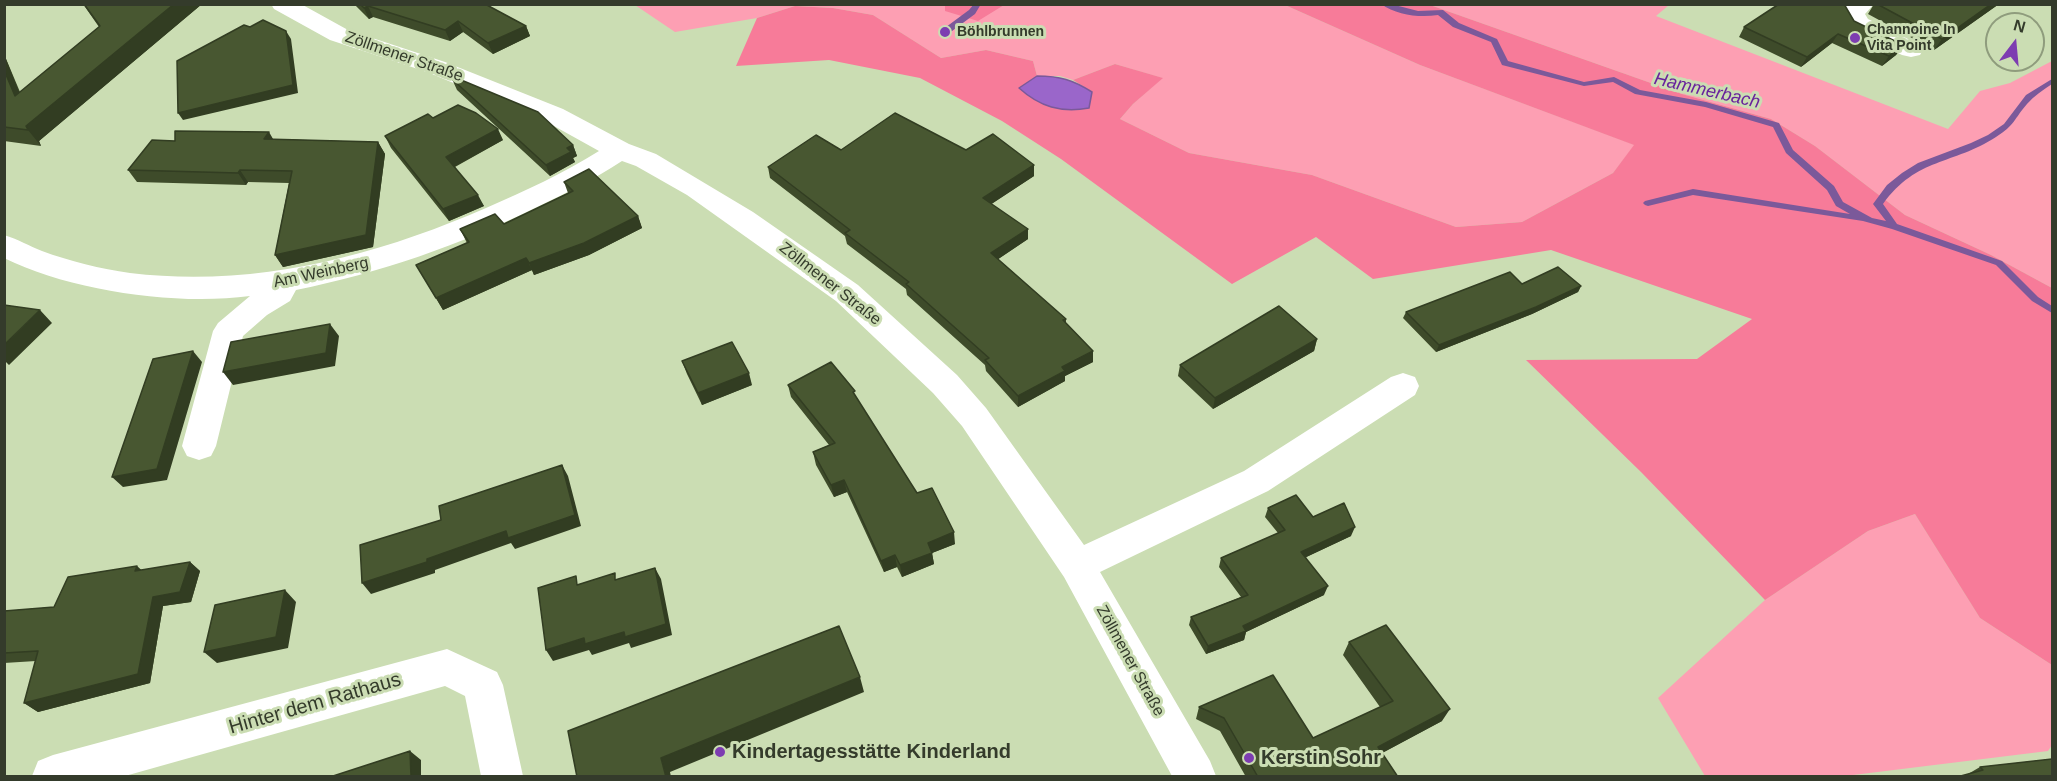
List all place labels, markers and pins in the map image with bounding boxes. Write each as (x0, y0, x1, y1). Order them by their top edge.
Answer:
place label: Channoine In Vita Point (1867, 22, 1956, 54)
place label: Böhlbrunnen (957, 24, 1044, 40)
marker: Böhlbrunnen (938, 25, 952, 39)
marker: Channoine In Vita Point (1848, 31, 1862, 45)
place label: Kindertagesstätte Kinderland (732, 740, 1011, 764)
marker: Kindertagesstätte Kinderland (713, 745, 727, 759)
place label: Kerstin Sohr (1261, 746, 1381, 770)
marker: Kerstin Sohr (1242, 751, 1256, 765)

